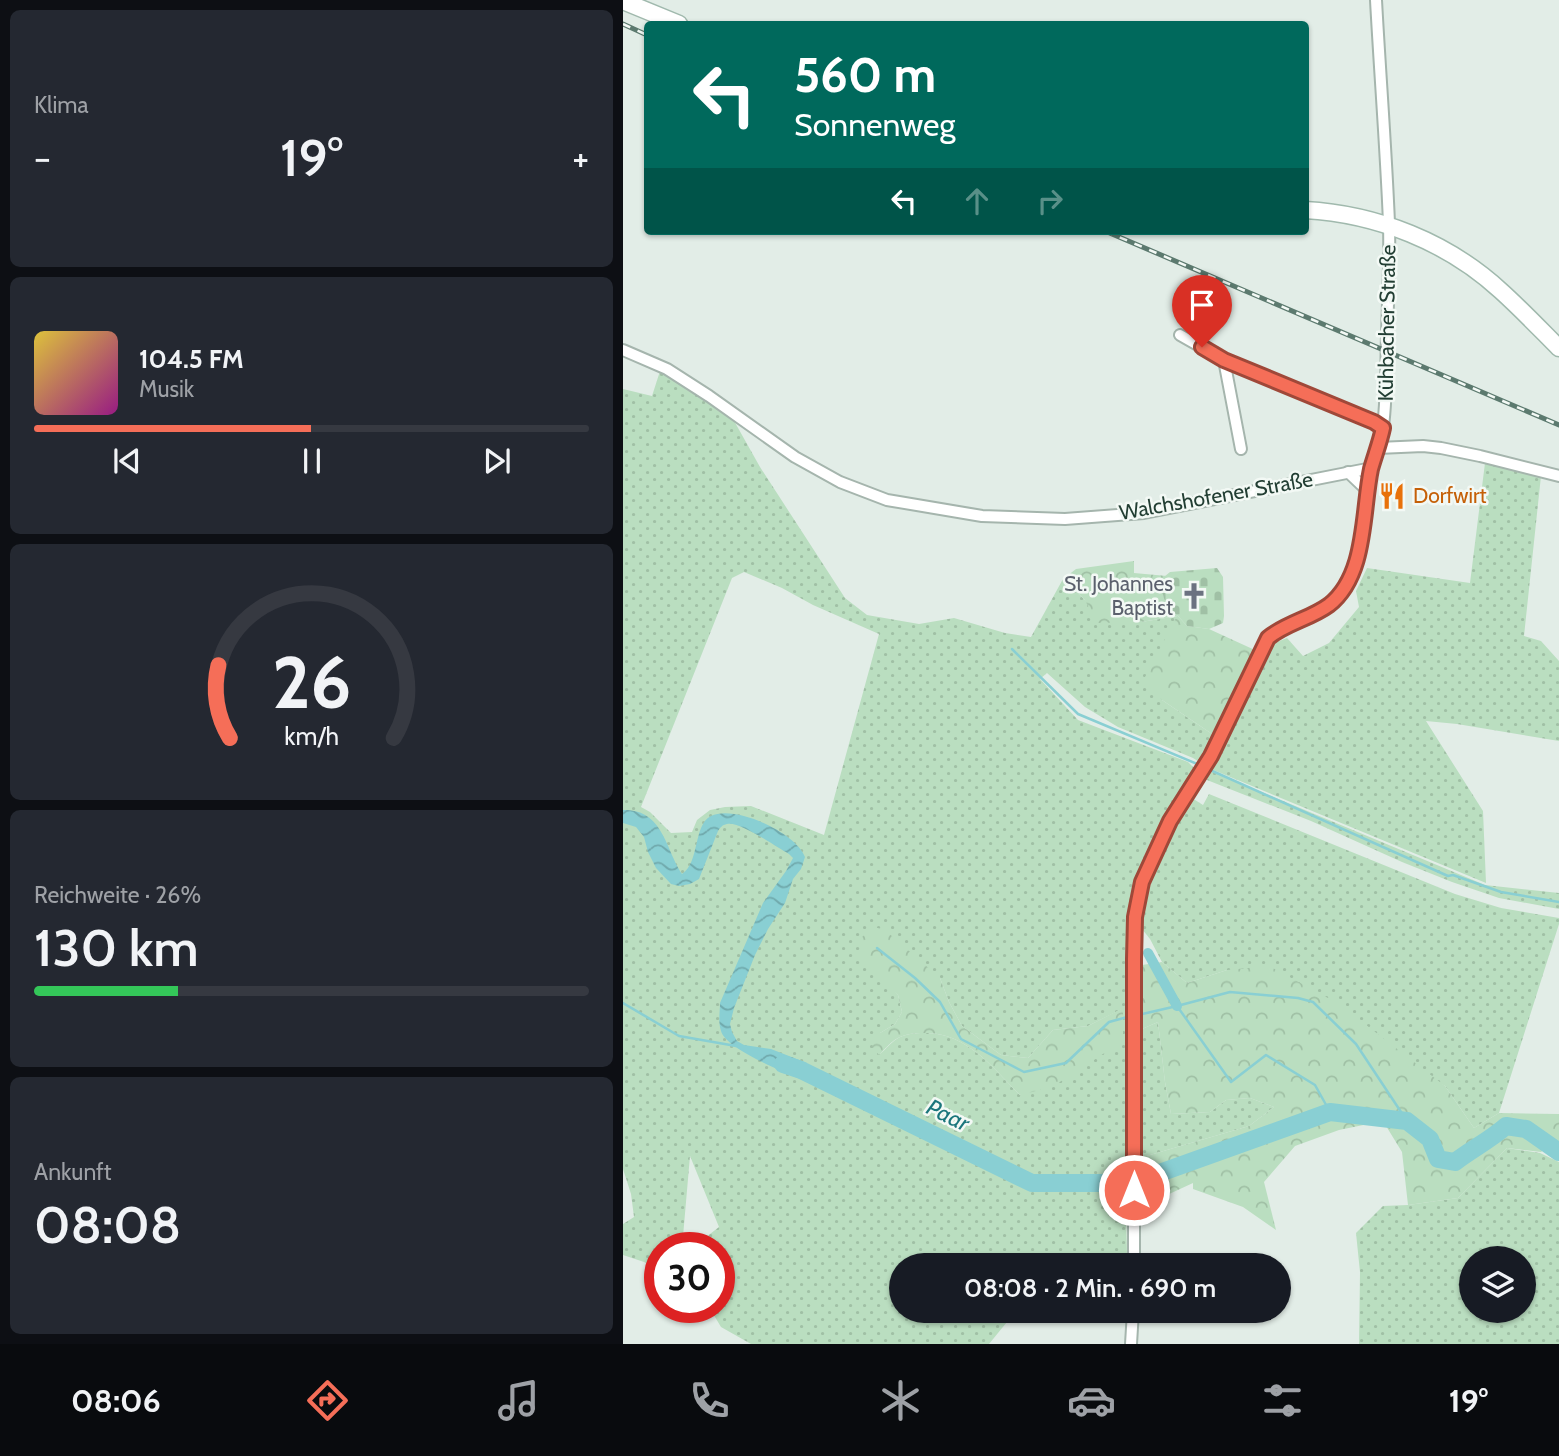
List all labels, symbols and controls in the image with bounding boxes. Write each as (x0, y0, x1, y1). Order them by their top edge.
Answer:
text: 560 m (794, 45, 936, 104)
icon: left (679, 49, 770, 140)
text: Klima (34, 91, 89, 119)
text: Sonnenweg (794, 105, 955, 144)
text: 19° (280, 126, 343, 189)
text: − (34, 134, 51, 181)
text: + (572, 134, 589, 181)
icon: left (885, 182, 923, 220)
icon: ahead (958, 182, 996, 220)
icon: right (1031, 182, 1069, 220)
street label: Kühbacher Straße (1373, 244, 1400, 402)
pin (1172, 275, 1232, 347)
icon: arrive (1183, 286, 1221, 324)
text: 104.5 FM (139, 343, 244, 375)
text: Musik (139, 375, 194, 403)
icon: previous (108, 442, 146, 480)
icon: pause (293, 442, 331, 480)
icon: next (478, 442, 516, 480)
street label: Walchshofener Straße (1117, 466, 1315, 525)
restaurant icon: Dorfwirt (1377, 481, 1407, 511)
place label: Dorfwirt (1413, 483, 1487, 508)
place label: St. Johannes Baptist (1064, 571, 1173, 620)
church icon: St. Johannes Baptist (1179, 581, 1209, 611)
text: 26 (272, 638, 351, 726)
text: km/h (284, 721, 339, 751)
text: Reichweite · 26% (34, 881, 201, 909)
text: 130 km (34, 916, 199, 979)
water label: Paar (922, 1093, 975, 1138)
position arrow (1097, 1153, 1171, 1227)
text: Ankunft (34, 1158, 112, 1186)
text: 08:08 (34, 1193, 181, 1256)
speed limit sign: 30 (644, 1232, 735, 1323)
map controls (1459, 1246, 1536, 1323)
button: layers (1459, 1246, 1536, 1323)
text: 08:08 · 2 Min. · 690 m (964, 1272, 1216, 1304)
icon: directions (303, 1376, 352, 1425)
icon: music (494, 1376, 543, 1425)
icon: phone (685, 1376, 734, 1425)
icon: climate (876, 1376, 925, 1425)
icon: car (1067, 1376, 1116, 1425)
icon: filters (1258, 1376, 1307, 1425)
text: 08:06 (71, 1381, 161, 1420)
text: 19° (1449, 1381, 1488, 1420)

